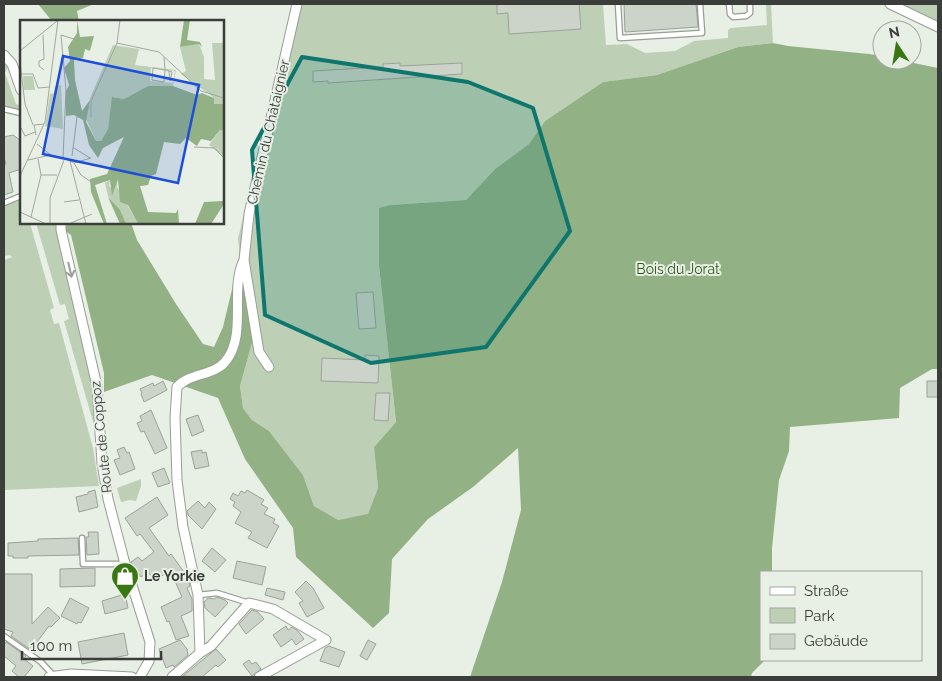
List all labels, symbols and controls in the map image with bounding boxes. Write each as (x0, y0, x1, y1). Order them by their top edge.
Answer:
inset map (20, 20, 224, 224)
north arrow (872, 20, 922, 70)
text: N (887, 23, 901, 41)
street label: Chemin du Châtaignier (244, 58, 292, 206)
park label: Bois du Jorat (636, 261, 720, 277)
one-way arrow (66, 262, 75, 278)
street label: Route de Coppoz (87, 380, 115, 494)
shop icon: Le Yorkie (110, 561, 140, 600)
place label: Le Yorkie (144, 568, 206, 584)
legend (760, 571, 922, 661)
text: Straße (804, 582, 849, 600)
text: Park (804, 607, 835, 625)
scale bar (22, 628, 161, 660)
text: Gebäude (804, 632, 868, 650)
text: 100 m (30, 637, 72, 655)

